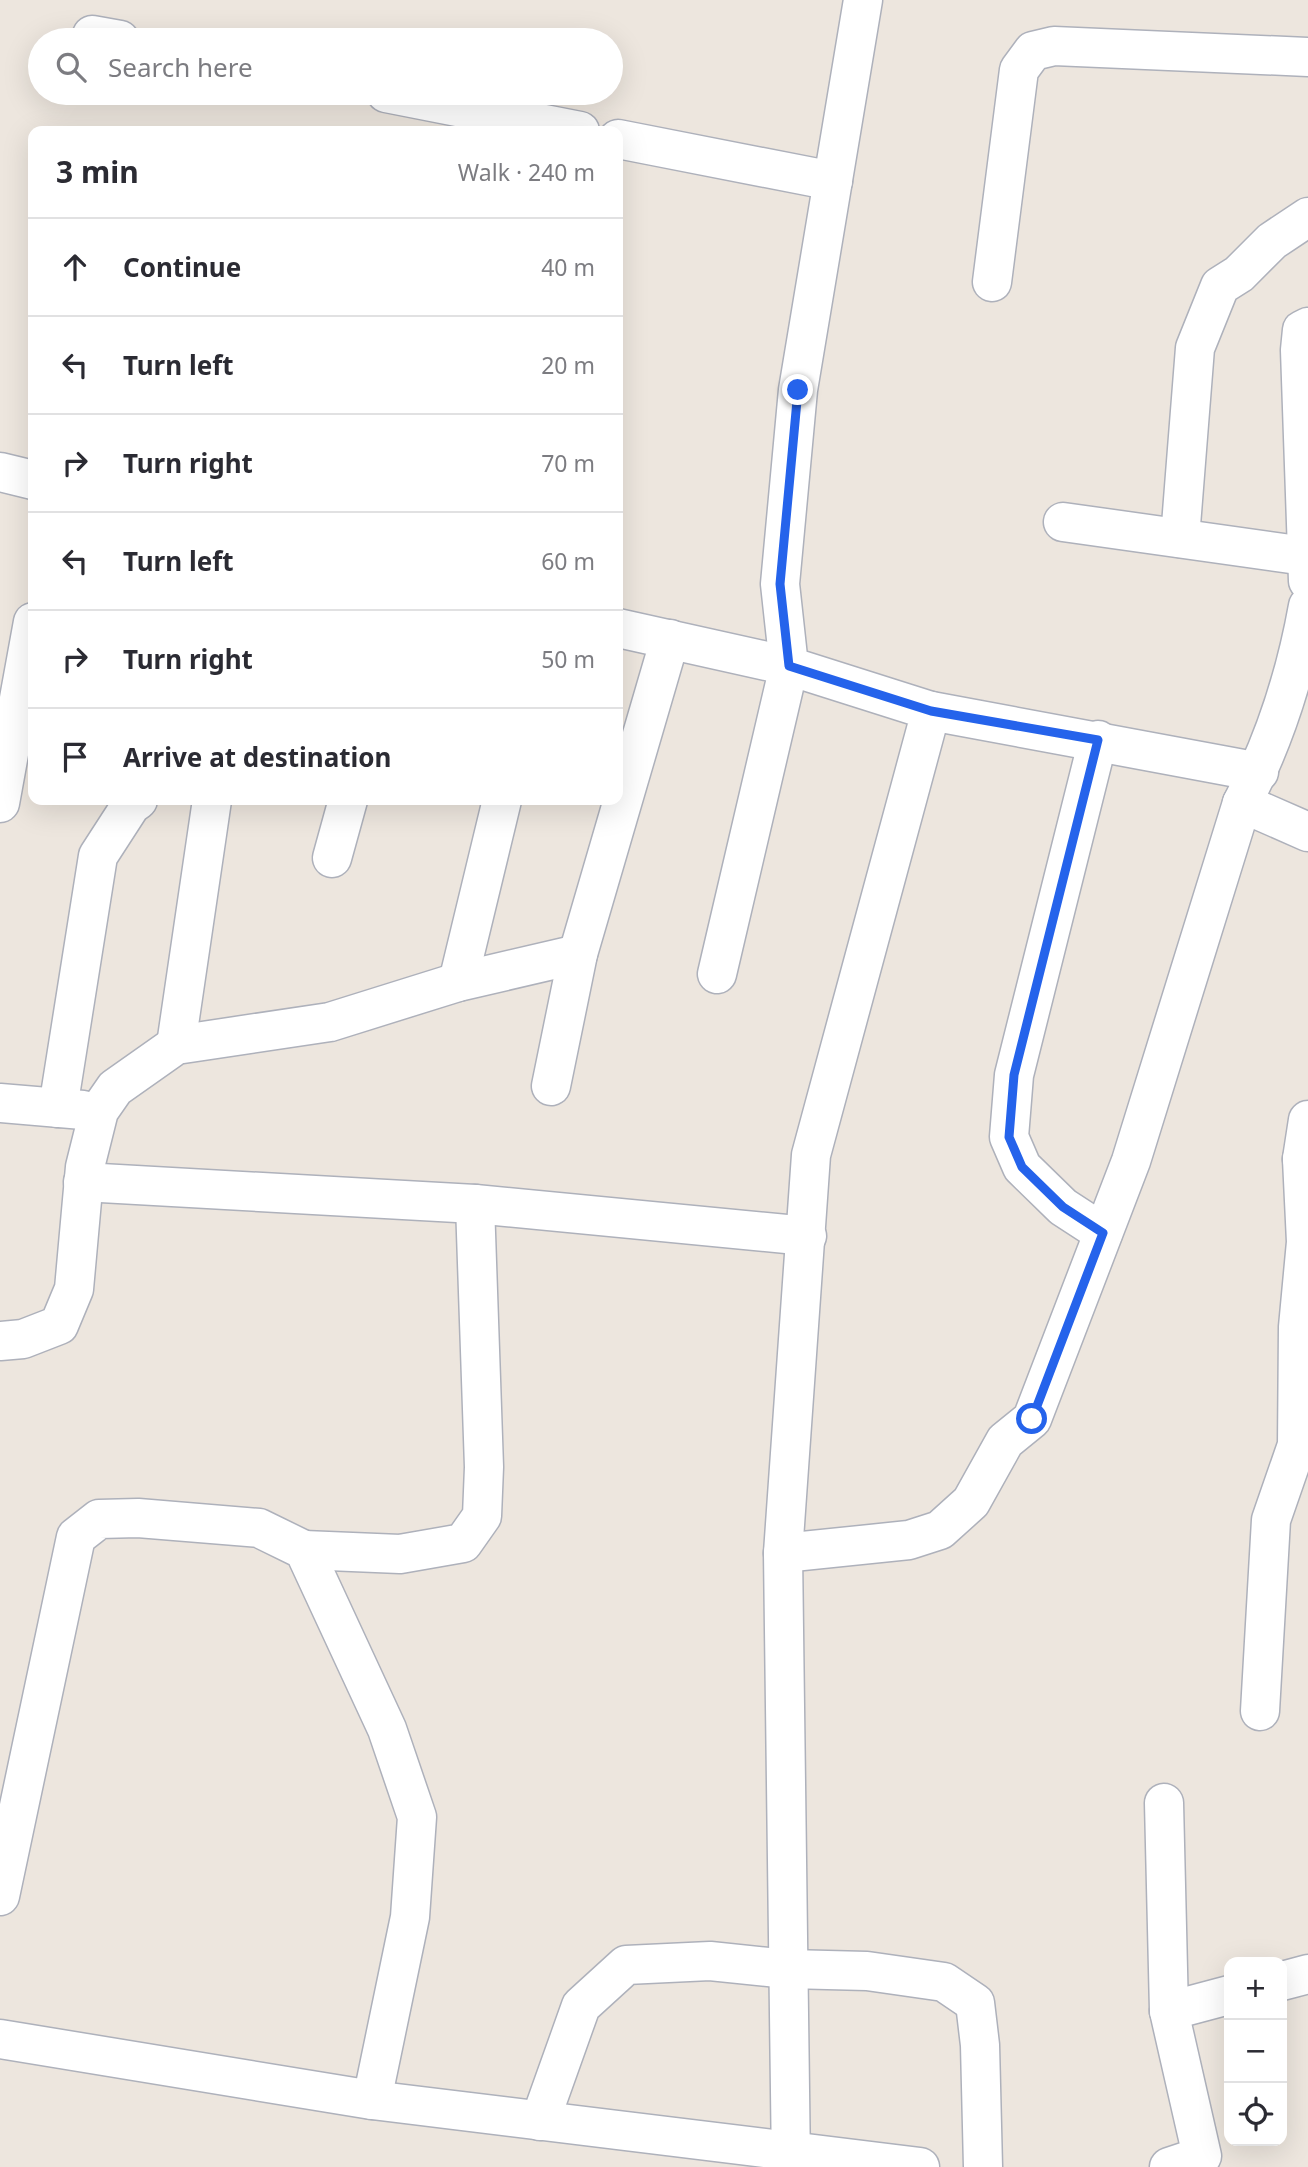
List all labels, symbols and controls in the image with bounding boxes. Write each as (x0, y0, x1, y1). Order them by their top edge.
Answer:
search box (28, 28, 623, 105)
icon: search (52, 48, 90, 86)
text: Search here (108, 49, 253, 85)
text: 3 min (56, 151, 139, 192)
text: Walk · 240 m (458, 156, 595, 188)
icon: ahead (56, 248, 94, 286)
text: Continue (123, 249, 241, 285)
text: 40 m (541, 251, 595, 283)
icon: left (56, 346, 94, 384)
text: Turn left (123, 347, 234, 383)
text: 20 m (541, 349, 595, 381)
route end (782, 374, 813, 405)
icon: right (56, 444, 94, 482)
text: Turn right (123, 445, 253, 481)
text: 70 m (541, 447, 595, 479)
icon: left (56, 542, 94, 580)
text: Turn left (123, 543, 234, 579)
text: 60 m (541, 545, 595, 577)
icon: right (56, 640, 94, 678)
text: Turn right (123, 641, 253, 677)
text: 50 m (541, 643, 595, 675)
icon: arrive (56, 738, 94, 776)
text: Arrive at destination (123, 739, 392, 775)
route start (1016, 1403, 1047, 1434)
map controls (1224, 1957, 1287, 2146)
button: + (1224, 1957, 1287, 2020)
button: − (1224, 2020, 1287, 2083)
button: locate (1224, 2083, 1287, 2146)

